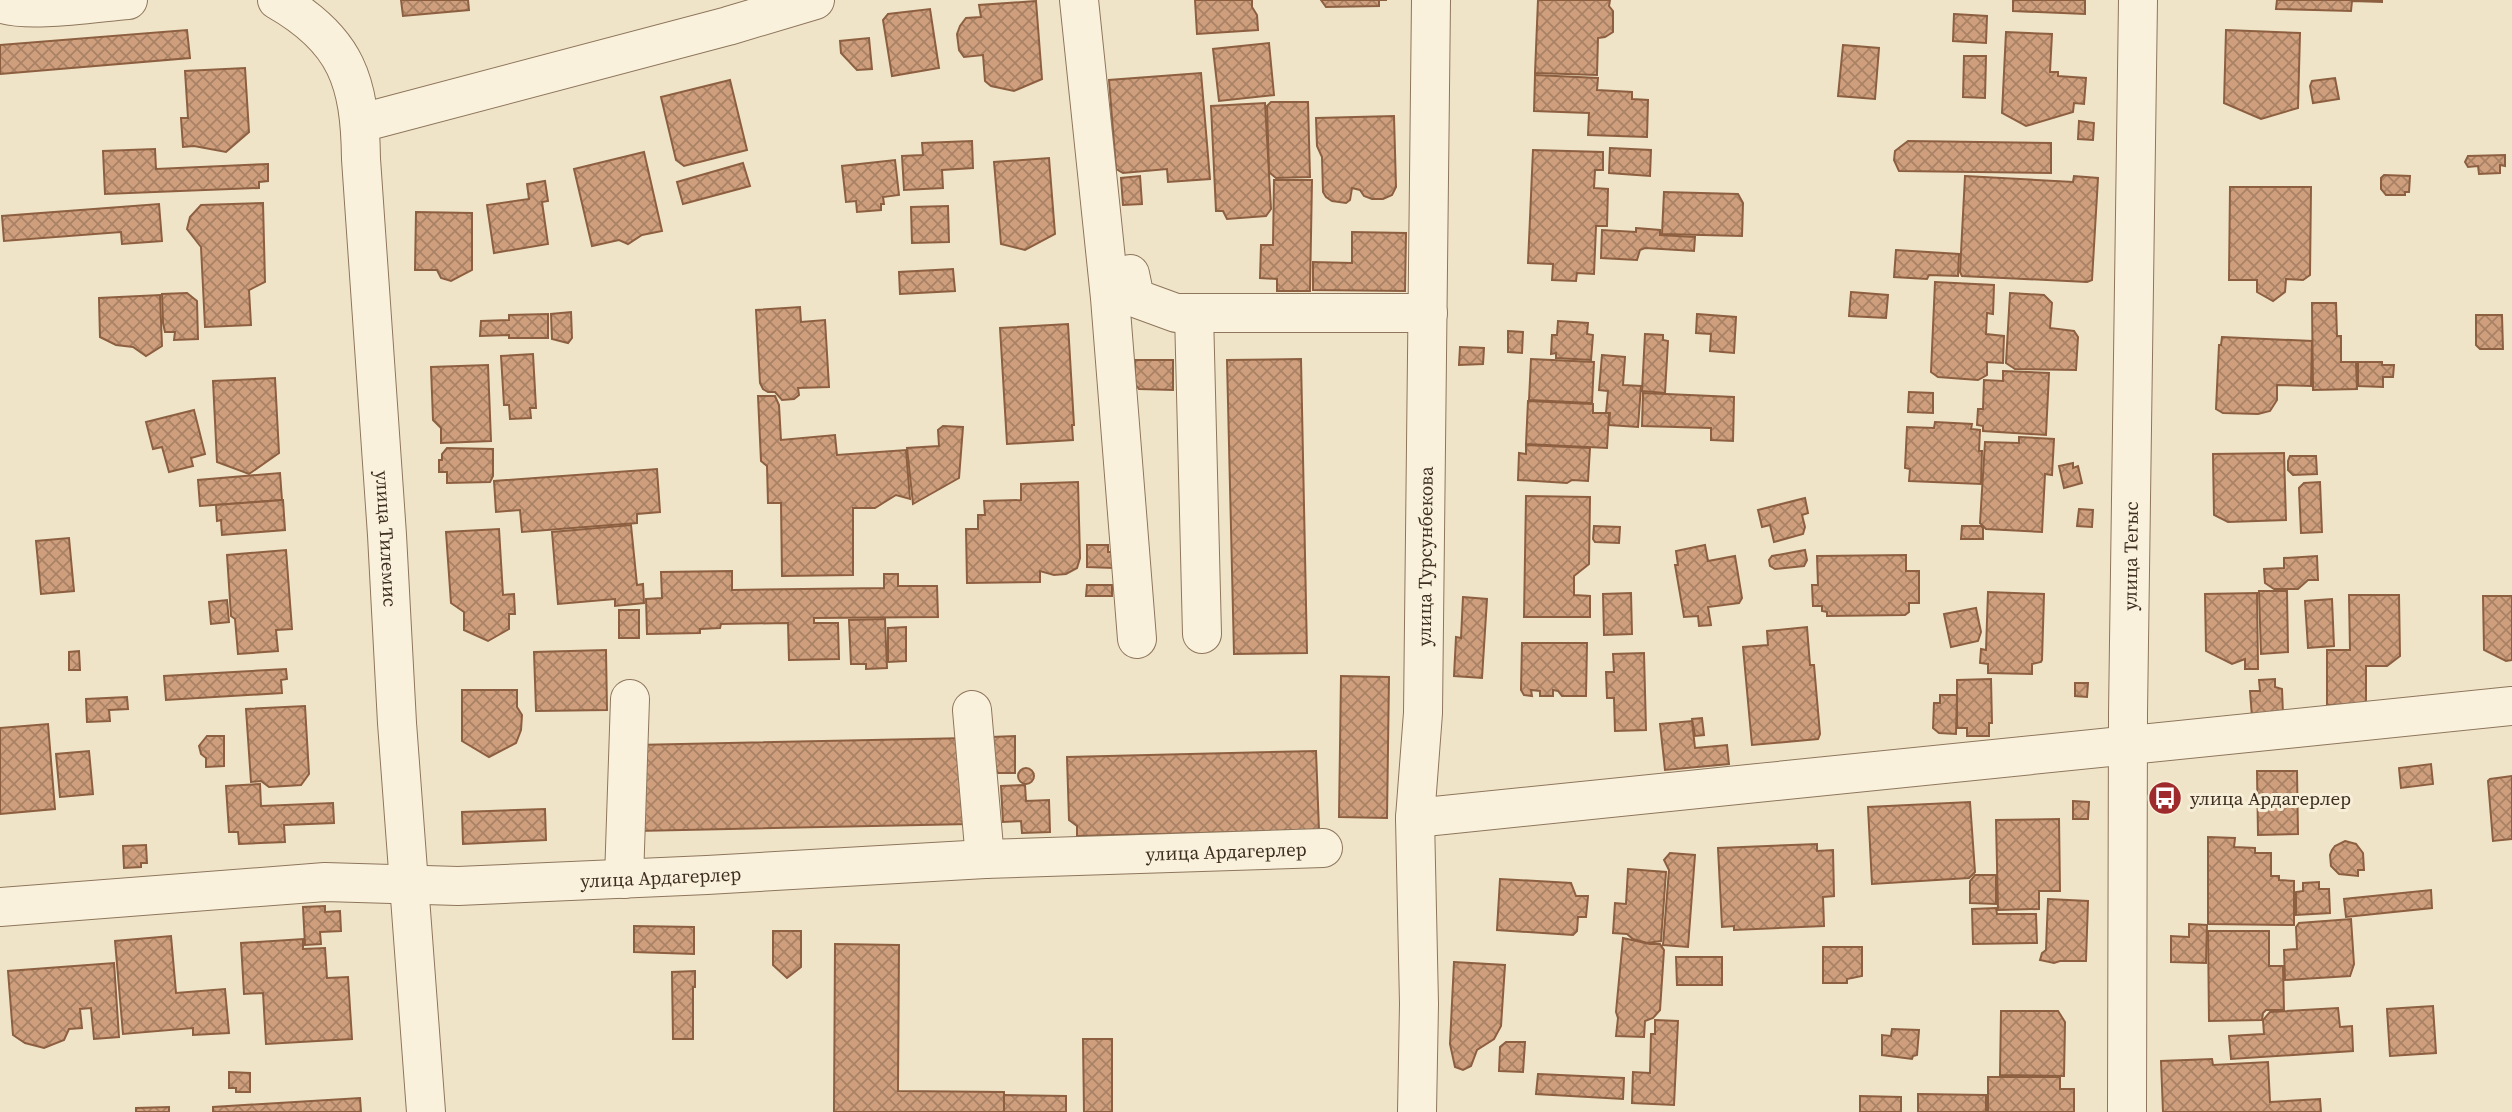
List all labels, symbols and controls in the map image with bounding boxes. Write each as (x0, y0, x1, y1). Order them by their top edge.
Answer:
street label: улица Турсунбекова (1411, 466, 1439, 647)
street label: улица Тилемис (370, 470, 404, 608)
street label: улица Тегыс (2116, 501, 2144, 611)
bus stop icon: улица Ардагерлер (2146, 779, 2184, 817)
place label: улица Ардагерлер (2190, 785, 2351, 811)
street label: улица Ардагерлер (1145, 836, 1307, 867)
street label: улица Ардагерлер (580, 860, 742, 894)

